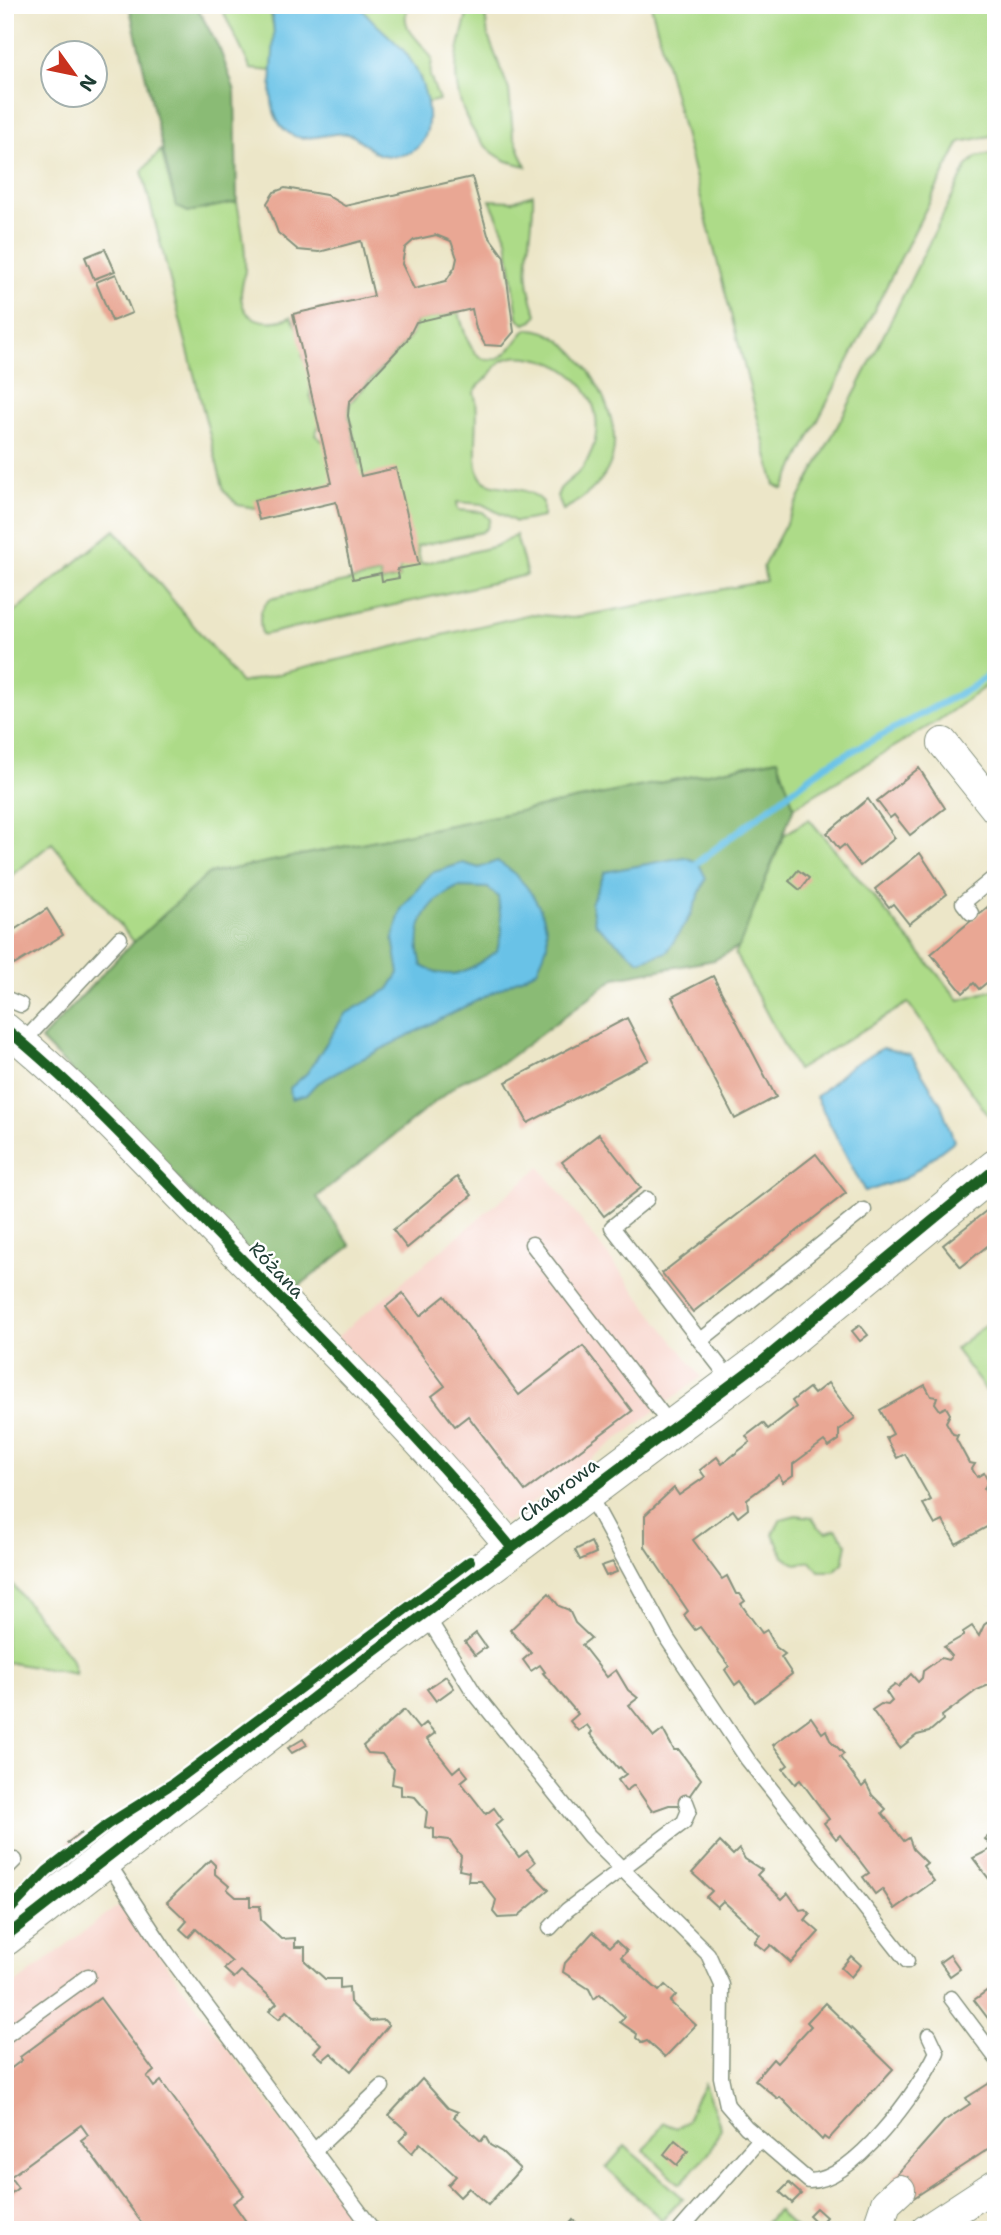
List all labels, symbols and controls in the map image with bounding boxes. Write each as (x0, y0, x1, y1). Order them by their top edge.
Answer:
north arrow (38, 38, 108, 108)
text: N (73, 70, 102, 96)
street label: Różana (244, 1236, 310, 1304)
street label: Chabrowa (514, 1452, 604, 1528)

